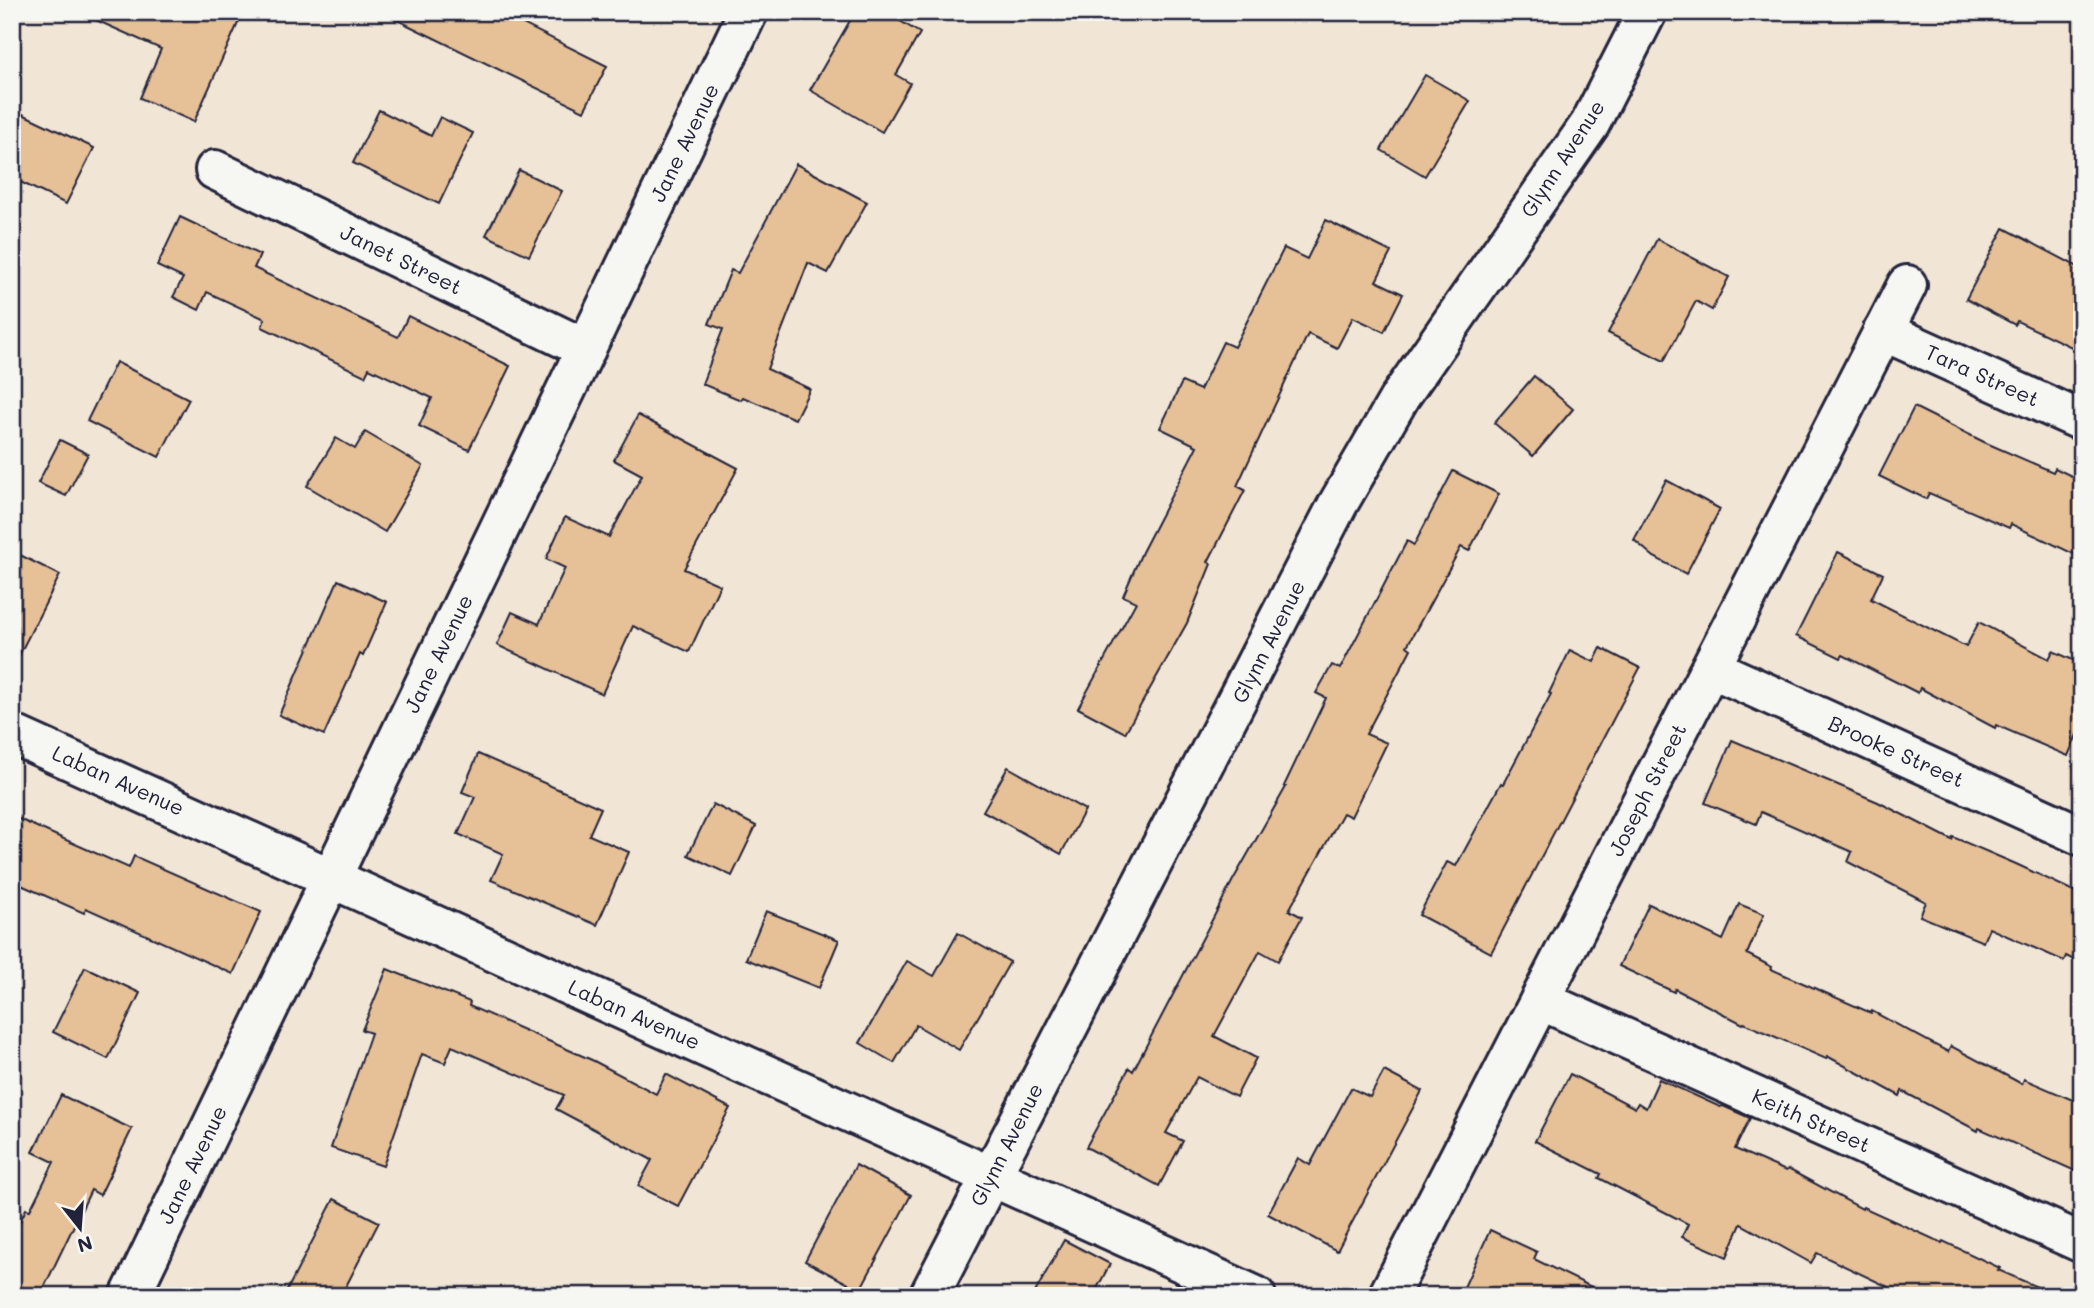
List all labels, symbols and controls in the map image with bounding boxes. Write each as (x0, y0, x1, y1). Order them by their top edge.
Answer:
street label: Jane Avenue (643, 79, 724, 206)
street label: Glynn Avenue (1514, 94, 1610, 222)
street label: Janet Street (336, 218, 467, 300)
street label: Tara Street (1921, 337, 2044, 412)
street label: Glynn Avenue (1225, 575, 1310, 707)
street label: Jane Avenue (397, 590, 478, 717)
street label: Brooke Street (1824, 709, 1969, 793)
street label: Joseph Street (1602, 718, 1692, 860)
street label: Laban Avenue (48, 738, 189, 821)
street label: Laban Avenue (564, 972, 705, 1055)
street label: Glynn Avenue (963, 1078, 1048, 1210)
street label: Keith Street (1748, 1082, 1875, 1158)
street label: Jane Avenue (151, 1101, 232, 1228)
north arrow (46, 1192, 116, 1262)
text: N (75, 1231, 96, 1259)

